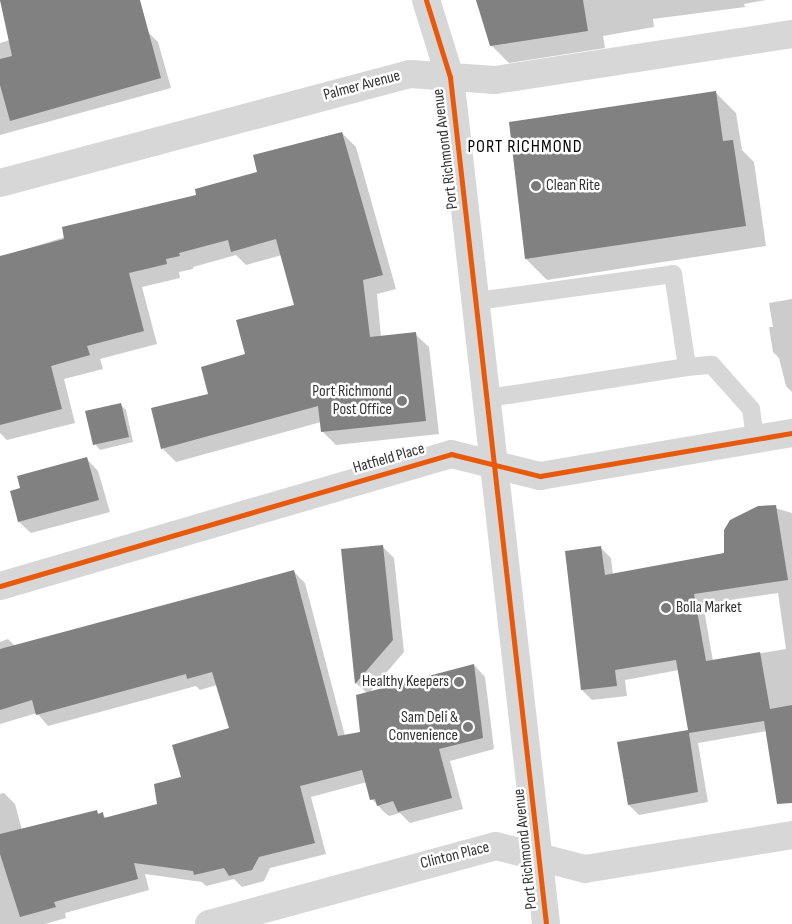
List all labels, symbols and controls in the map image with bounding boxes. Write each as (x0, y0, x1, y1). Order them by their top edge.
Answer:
street label: Palmer Avenue (322, 67, 402, 105)
street label: Port Richmond Avenue (429, 88, 463, 210)
district label: PORT RICHMOND (466, 136, 584, 158)
place label: Clean Rite (546, 176, 600, 196)
marker: Clean Rite (530, 180, 542, 192)
place label: Port Richmond Post Office (312, 382, 392, 420)
marker: Port Richmond Post Office (396, 395, 408, 407)
street label: Hatfield Place (351, 440, 427, 478)
place label: Bolla Market (676, 598, 742, 618)
marker: Bolla Market (660, 602, 672, 614)
place label: Healthy Keepers (362, 672, 449, 692)
marker: Healthy Keepers (453, 676, 465, 688)
place label: Sam Deli & Convenience (389, 708, 458, 746)
marker: Sam Deli & Convenience (462, 721, 474, 733)
street label: Port Richmond Avenue (510, 788, 542, 910)
street label: Clinton Place (418, 838, 492, 874)

